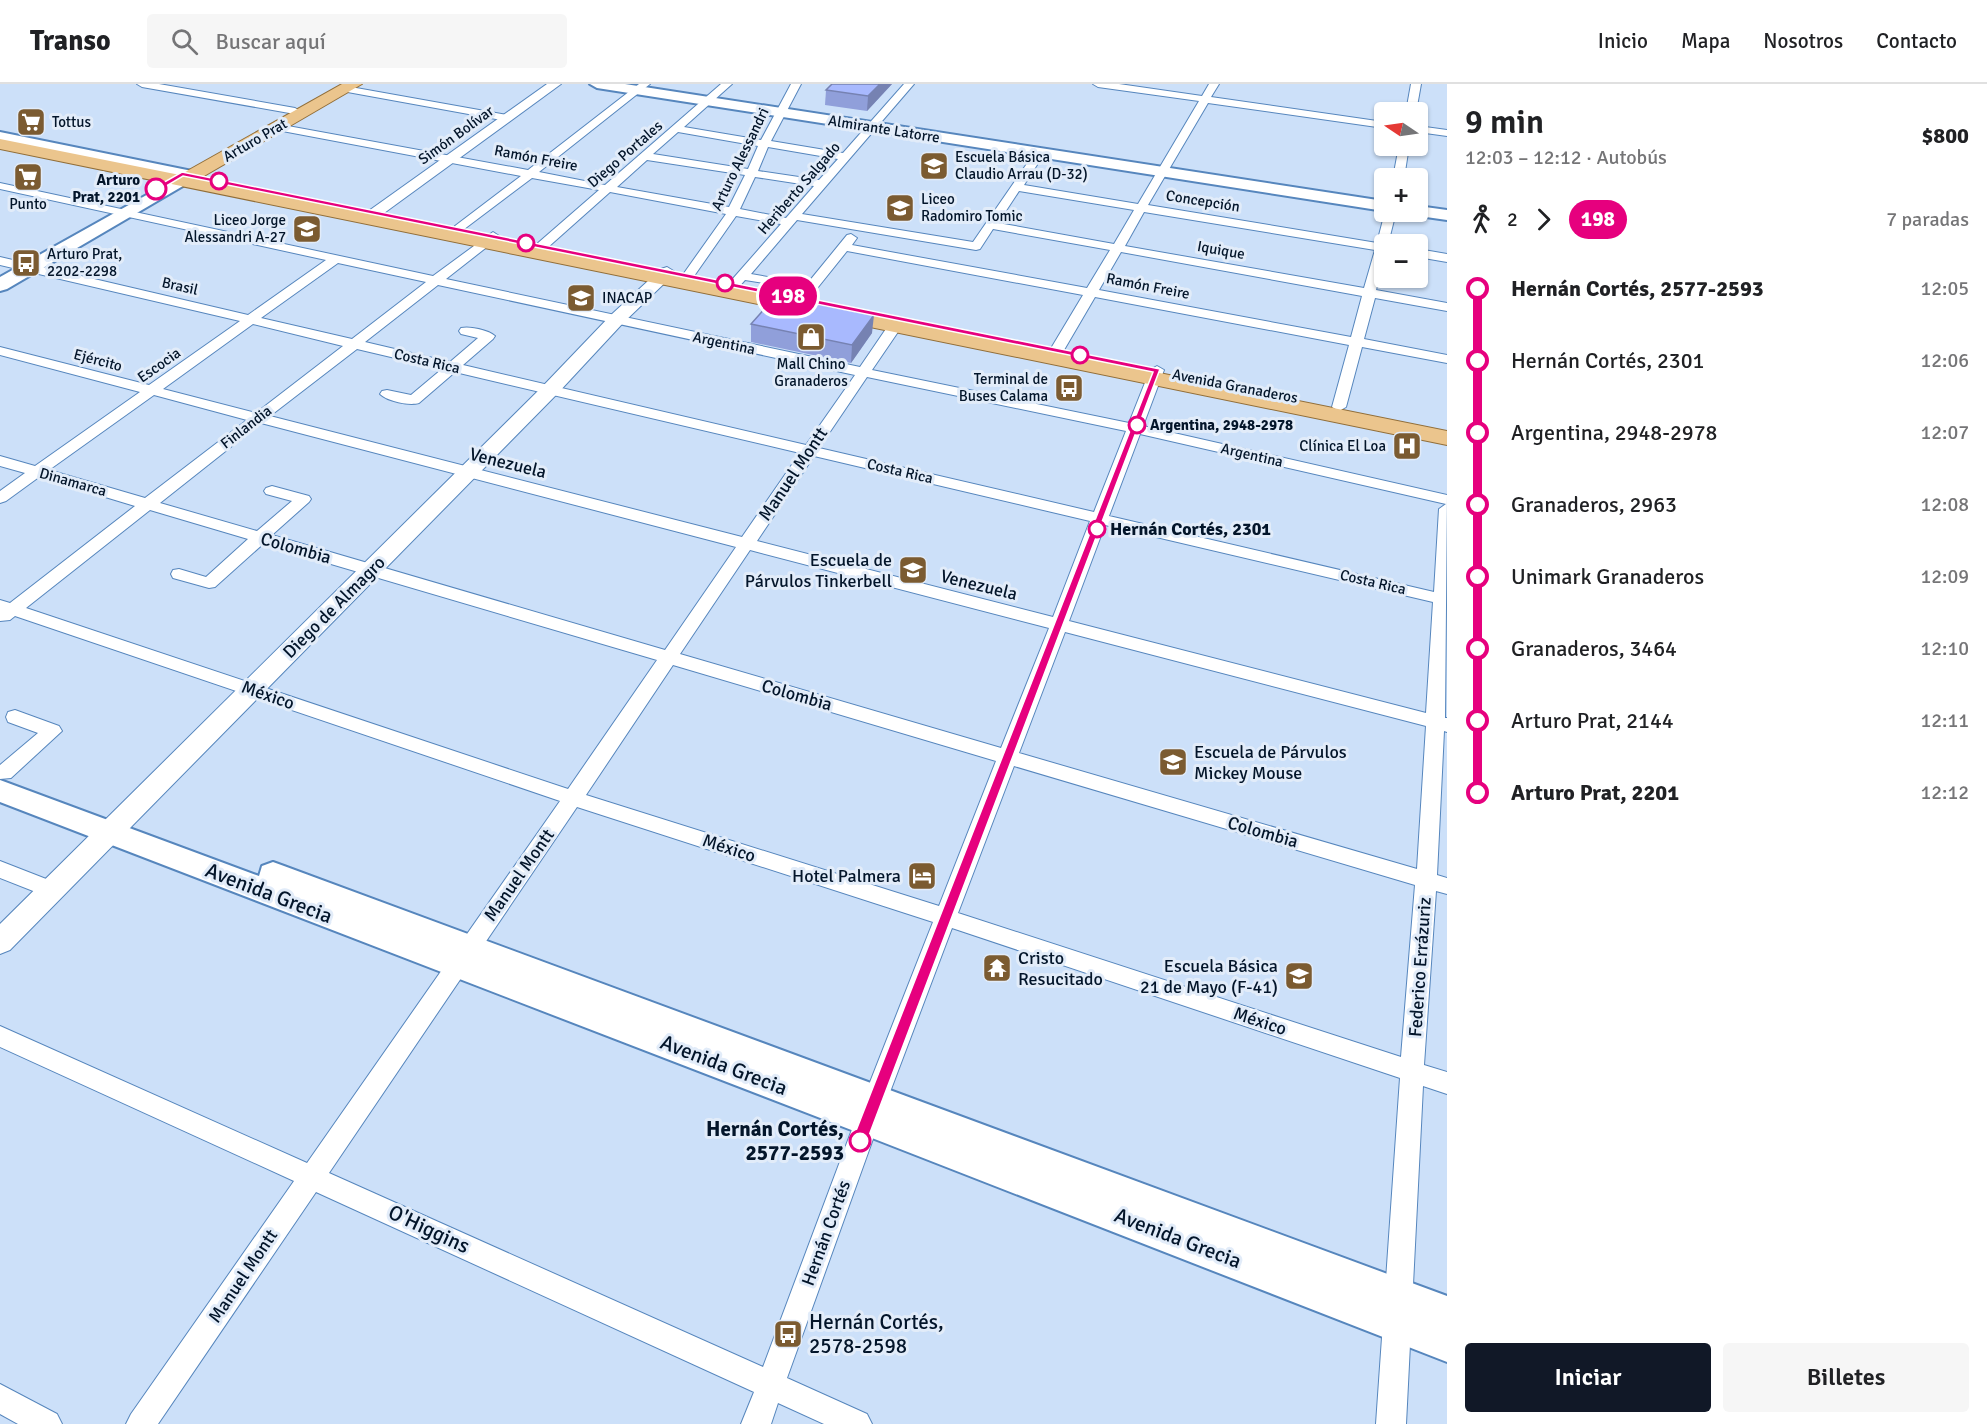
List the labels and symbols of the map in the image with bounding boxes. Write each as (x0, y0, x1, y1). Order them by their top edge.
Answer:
street label: Simón Bolívar (415, 101, 498, 168)
north arrow (1374, 102, 1428, 156)
street label: Arturo Alessandri (707, 105, 773, 213)
supermarket icon: Tottus (15, 106, 47, 138)
street label: Almirante Latorre (827, 111, 941, 147)
place label: Tottus (52, 113, 91, 131)
street label: Arturo Prat (220, 114, 290, 166)
street label: Diego Portales (584, 116, 666, 191)
street label: Heriberto Salgado (754, 138, 844, 238)
street label: Ramón Freire (493, 141, 579, 175)
place label: Escuela Básica Claudio Arrau (D-32) (955, 148, 1088, 183)
school or university icon: Escuela Básica Claudio Arrau (D-32) (918, 150, 950, 182)
supermarket icon: Punto (12, 161, 44, 193)
place label: Arturo Prat, 2201 (72, 171, 140, 206)
unlabelled marker (210, 172, 228, 190)
marker: Arturo Prat, 2201 (145, 178, 167, 200)
street label: Concepción (1165, 186, 1241, 216)
place label: Liceo Radomiro Tomic (921, 190, 1023, 225)
school or university icon: Liceo Radomiro Tomic (884, 192, 916, 224)
place label: Punto (9, 195, 47, 213)
place label: Liceo Jorge Alessandri A-27 (185, 211, 286, 246)
school or university icon: Liceo Jorge Alessandri A-27 (291, 213, 323, 245)
unlabelled marker (517, 234, 535, 252)
street label: Iquique (1196, 237, 1246, 263)
place label: Arturo Prat, 2202-2298 (47, 245, 122, 280)
bus stop icon: Arturo Prat, 2202-2298 (10, 247, 42, 279)
street label: Ramón Freire (1105, 269, 1191, 303)
street label: Brasil (160, 273, 200, 299)
unlabelled marker (716, 274, 734, 292)
line badge: 198 (754, 276, 822, 316)
school or university icon: INACAP (565, 282, 597, 314)
place label: INACAP (602, 289, 652, 307)
shop icon: Mall Chino Granaderos (795, 321, 827, 353)
street label: Argentina (691, 328, 757, 358)
street label: Escocia (134, 344, 184, 386)
street label: Ejército (72, 345, 124, 375)
street label: Costa Rica (392, 345, 462, 377)
unlabelled marker (1071, 346, 1089, 364)
place label: Mall Chino Granaderos (774, 355, 848, 390)
street label: Avenida Granaderos (1171, 365, 1300, 407)
place label: Terminal de Buses Calama (959, 370, 1048, 405)
bus stop icon: Terminal de Buses Calama (1053, 372, 1085, 404)
street label: Finlandia (217, 401, 275, 453)
marker: Argentina, 2948-2978 (1128, 416, 1146, 434)
place label: Argentina, 2948-2978 (1150, 416, 1293, 434)
street label: Manuel Montt (754, 423, 832, 525)
hospital icon: Clínica El Loa (1391, 430, 1423, 462)
place label: Clínica El Loa (1299, 437, 1386, 455)
street label: Argentina (1219, 439, 1285, 471)
street label: Venezuela (467, 443, 549, 483)
street label: Costa Rica (865, 455, 935, 487)
street label: Dinamarca (37, 464, 109, 500)
place label: Hernán Cortés, 2301 (1110, 518, 1271, 540)
marker: Hernán Cortés, 2301 (1088, 520, 1106, 538)
street label: Colombia (258, 527, 334, 569)
place label: Escuela de Párvulos Tinkerbell (745, 549, 892, 592)
street label: Diego de Almagro (278, 551, 390, 663)
school or university icon: Escuela de Párvulos Tinkerbell (897, 554, 929, 586)
street label: Venezuela (938, 565, 1020, 605)
street label: Costa Rica (1338, 566, 1408, 598)
street label: Colombia (759, 674, 835, 716)
street label: México (239, 676, 297, 714)
place label: Escuela de Párvulos Mickey Mouse (1194, 741, 1347, 784)
school or university icon: Escuela de Párvulos Mickey Mouse (1157, 746, 1189, 778)
street label: Colombia (1225, 811, 1301, 853)
street label: Manuel Montt (479, 825, 559, 925)
street label: México (700, 829, 758, 867)
street label: Avenida Grecia (202, 857, 336, 929)
hotel icon: Hotel Palmera (906, 860, 938, 892)
place label: Hotel Palmera (792, 865, 901, 887)
street label: Federico Errázuriz (1404, 896, 1436, 1038)
place label: Cristo Resucitado (1018, 947, 1103, 990)
temple icon: Cristo Resucitado (981, 952, 1013, 984)
place label: Escuela Básica 21 de Mayo (F-41) (1140, 955, 1278, 998)
school or university icon: Escuela Básica 21 de Mayo (F-41) (1283, 960, 1315, 992)
street label: México (1231, 1002, 1289, 1040)
street label: Avenida Grecia (657, 1029, 791, 1101)
place label: Hernán Cortés, 2577-2593 (706, 1116, 844, 1166)
marker: Hernán Cortés, 2577-2593 (849, 1130, 871, 1152)
street label: Hernán Cortés (797, 1177, 855, 1289)
street label: O'Higgins (384, 1199, 474, 1259)
street label: Avenida Grecia (1111, 1202, 1245, 1274)
street label: Manuel Montt (204, 1225, 282, 1327)
place label: Hernán Cortés, 2578-2598 (809, 1309, 944, 1359)
bus stop icon: Hernán Cortés, 2578-2598 (772, 1318, 804, 1350)

